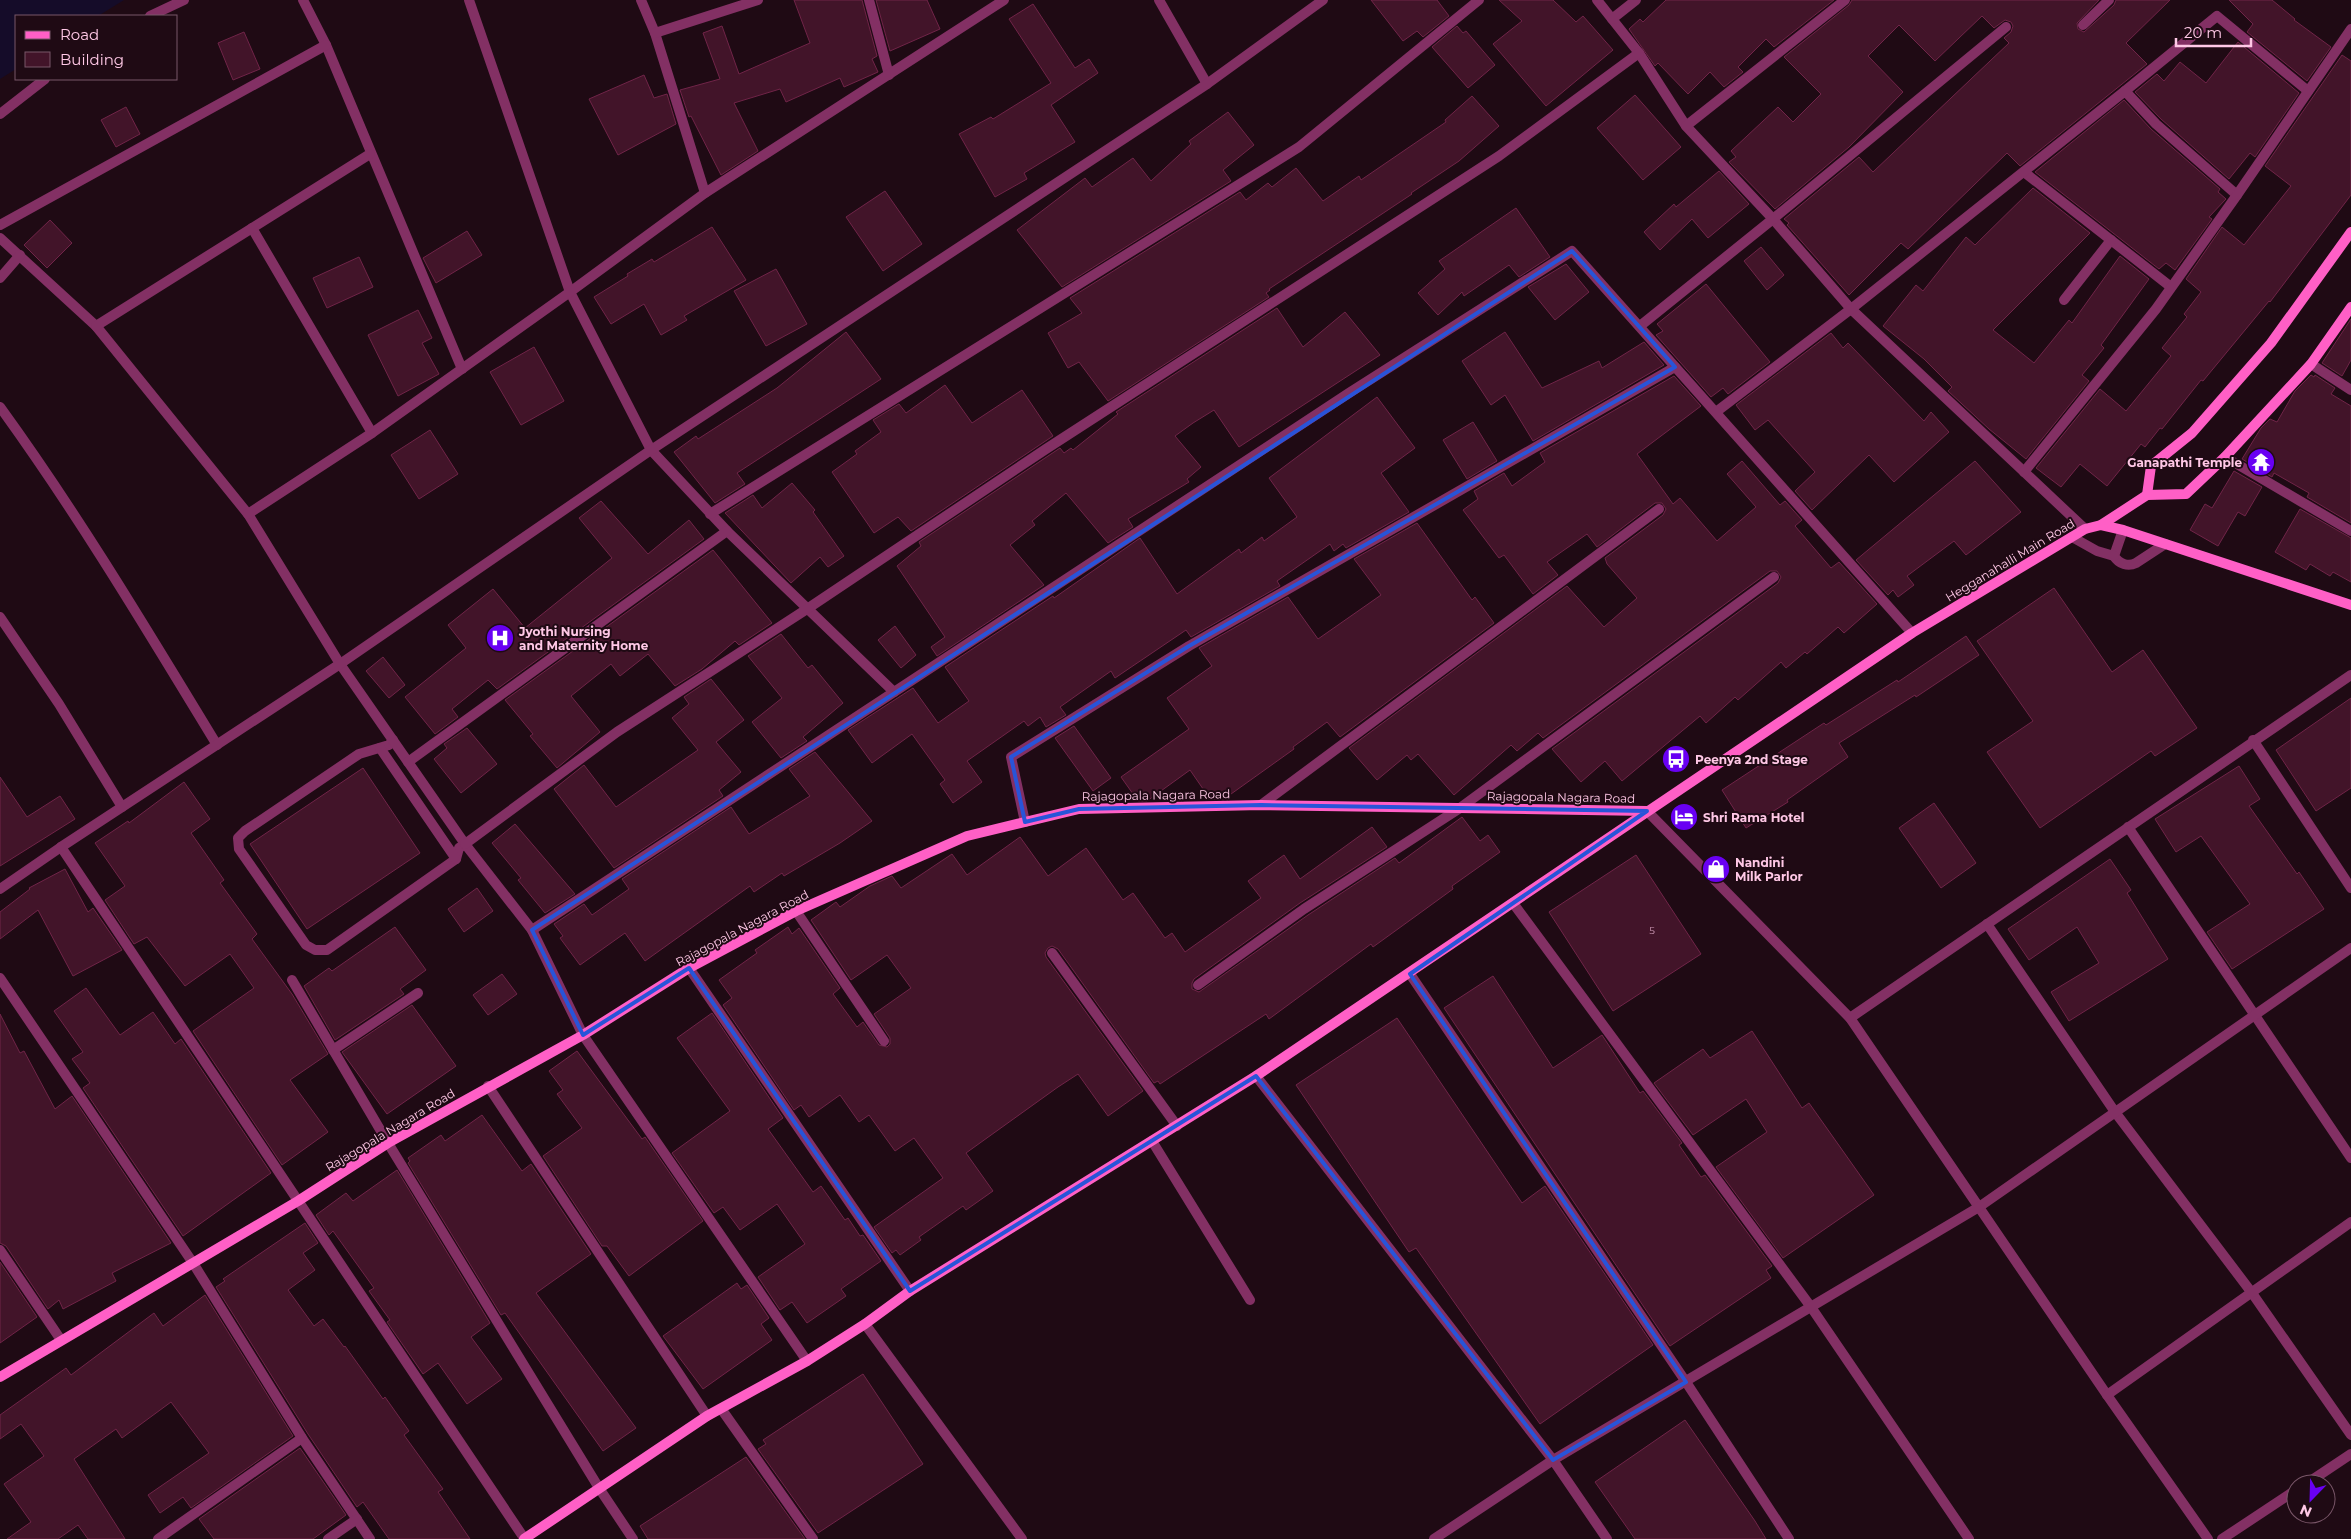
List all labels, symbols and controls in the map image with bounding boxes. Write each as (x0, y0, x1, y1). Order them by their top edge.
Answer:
legend (15, 15, 178, 80)
scale bar (2176, 15, 2251, 47)
text: 20 m (2184, 23, 2222, 42)
text: Road (60, 25, 99, 44)
text: Building (60, 50, 124, 69)
temple icon: Ganapathi Temple (2246, 447, 2276, 477)
place label: Ganapathi Temple (2127, 455, 2242, 470)
street label: Hegganahalli Main Road (1943, 515, 2077, 605)
hospital icon: Jyothi Nursing and Maternity Home (485, 623, 515, 653)
place label: Jyothi Nursing and Maternity Home (518, 624, 649, 653)
bus stop icon: Peenya 2nd Stage (1661, 744, 1691, 774)
place label: Peenya 2nd Stage (1695, 752, 1808, 767)
street label: Rajagopala Nagara Road (1082, 786, 1230, 804)
street label: Rajagopala Nagara Road (1487, 788, 1635, 806)
hotel icon: Shri Rama Hotel (1669, 802, 1699, 832)
place label: Shri Rama Hotel (1703, 810, 1804, 825)
shop icon: Nandini Milk Parlor (1701, 854, 1731, 884)
place label: Nandini Milk Parlor (1735, 855, 1803, 884)
street label: Rajagopala Nagara Road (673, 887, 811, 969)
house number: 5 (1649, 924, 1655, 937)
street label: Rajagopala Nagara Road (322, 1085, 458, 1175)
north arrow (2286, 1474, 2336, 1524)
text: N (2297, 1500, 2315, 1521)

